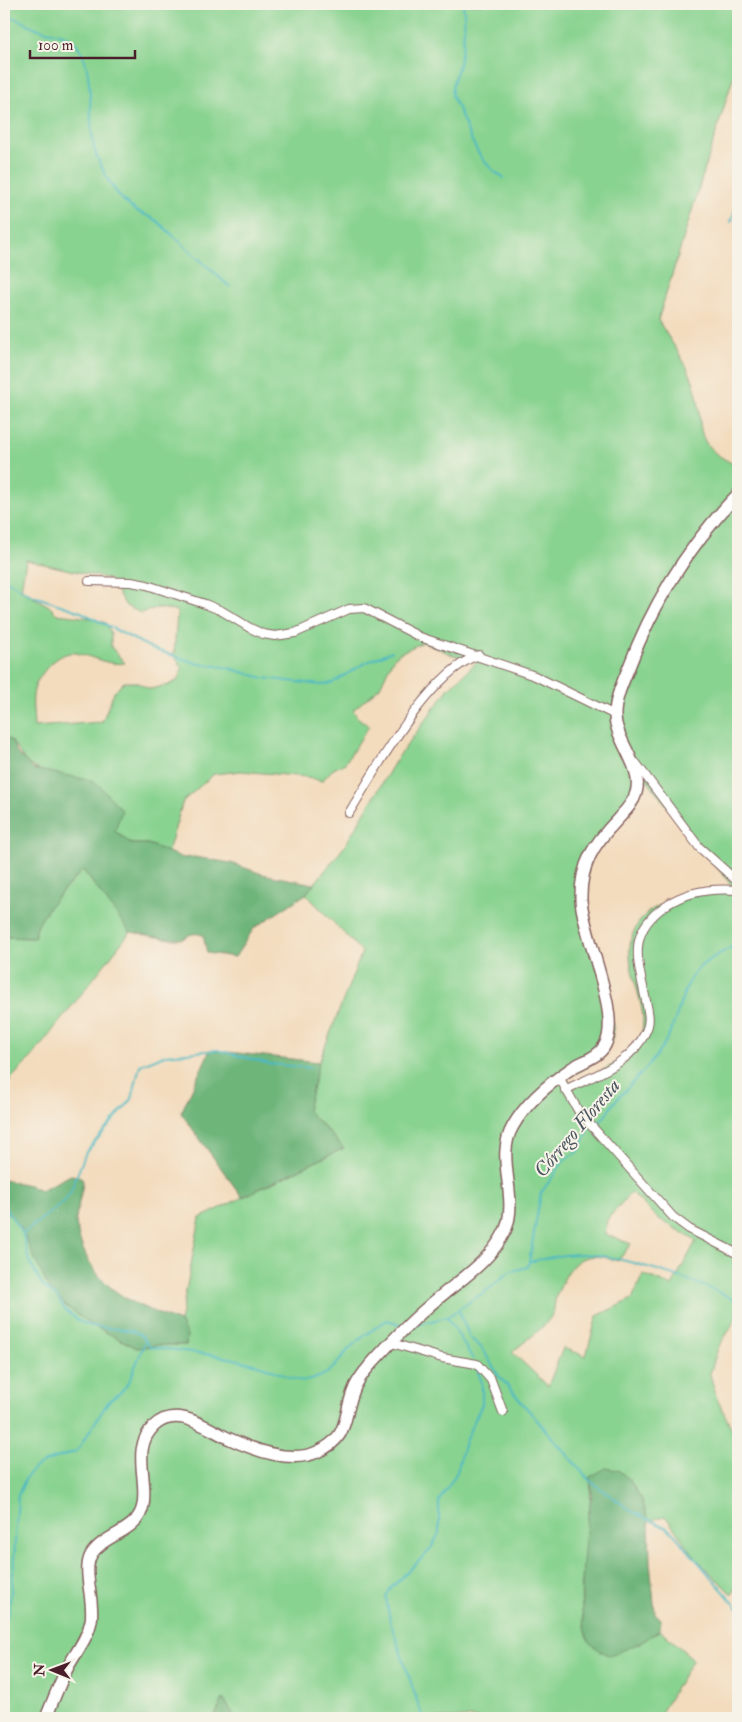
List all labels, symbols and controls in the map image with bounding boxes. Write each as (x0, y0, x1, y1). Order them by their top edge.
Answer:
scale bar (30, 28, 135, 60)
text: 100 m (38, 36, 74, 55)
water label: Córrego Floresta (529, 1074, 625, 1182)
north arrow (28, 1644, 78, 1694)
text: N (31, 1663, 48, 1677)

